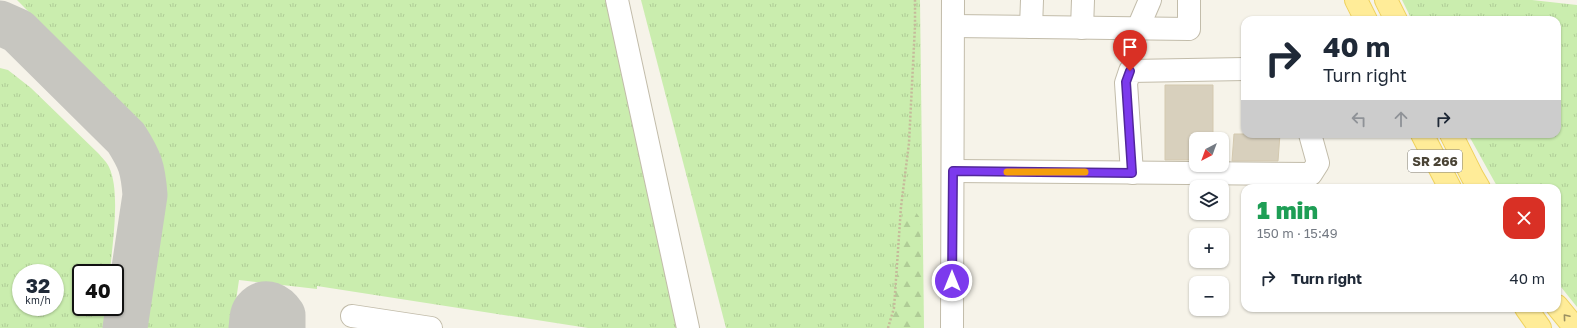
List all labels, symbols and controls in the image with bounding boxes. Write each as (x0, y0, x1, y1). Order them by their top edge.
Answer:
pin (1113, 30, 1147, 71)
text: 40 m (1323, 30, 1390, 63)
icon: right (1257, 32, 1309, 84)
icon: arrive (1119, 36, 1141, 58)
text: Turn right (1323, 64, 1407, 86)
icon: left (1348, 108, 1370, 130)
icon: ahead (1390, 108, 1412, 130)
icon: right (1432, 108, 1454, 130)
north arrow (1189, 132, 1229, 172)
map controls (1189, 132, 1229, 316)
road number: SR 266 (1408, 150, 1462, 172)
button: layers (1189, 180, 1229, 220)
text: 1 min (1257, 195, 1318, 224)
button: close (1503, 197, 1545, 239)
text: 150 m · 15:49 (1257, 225, 1338, 241)
button: + (1189, 228, 1229, 268)
position arrow (931, 260, 973, 302)
speed limit sign: 40 (72, 264, 124, 316)
icon: right (1257, 267, 1279, 289)
text: Turn right (1291, 269, 1362, 287)
text: 40 m (1510, 269, 1545, 287)
text: 32 (26, 273, 50, 297)
button: − (1189, 276, 1229, 316)
text: km/h (25, 294, 51, 306)
one-way arrow (1564, 314, 1571, 322)

